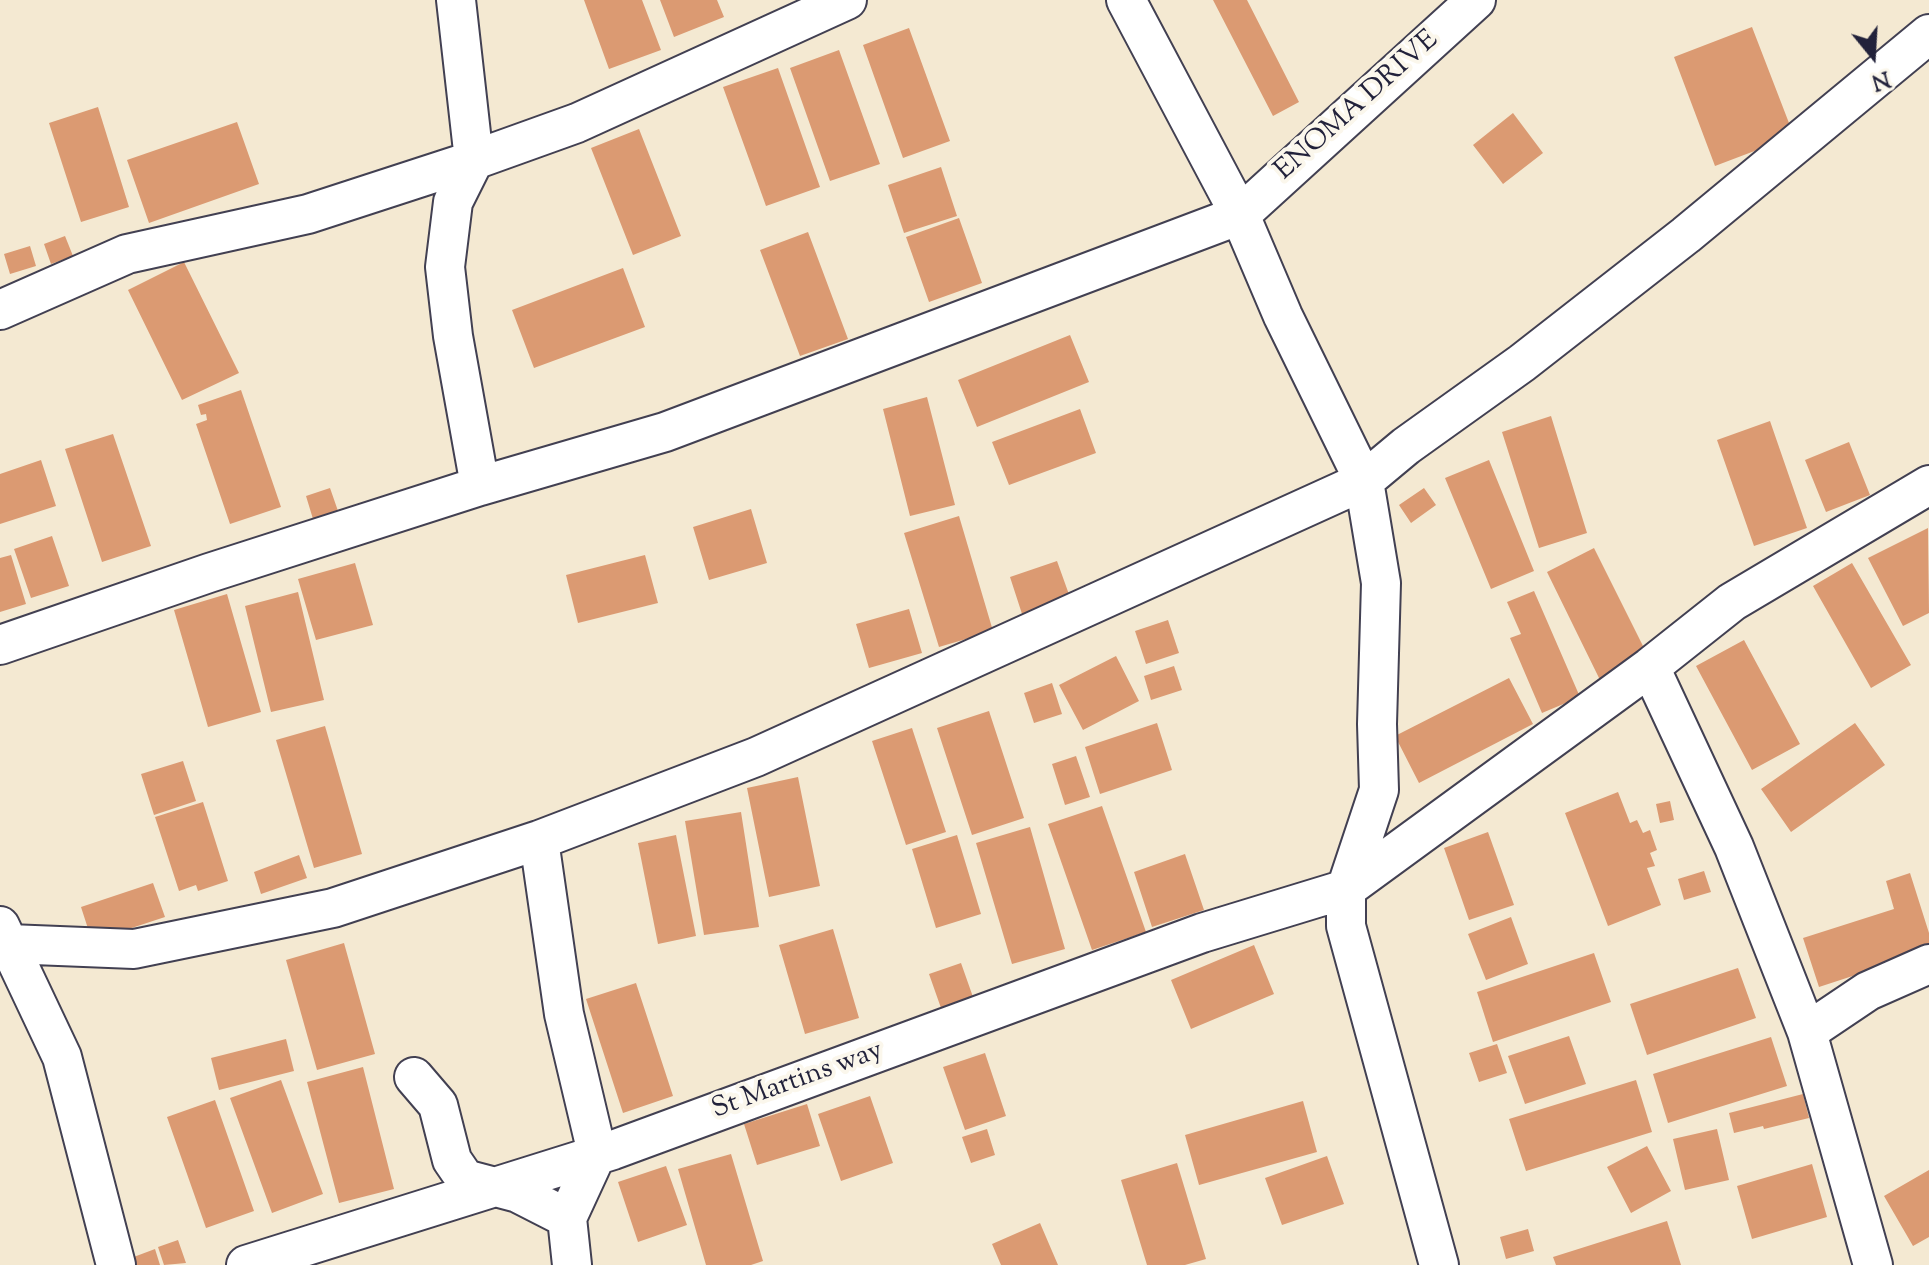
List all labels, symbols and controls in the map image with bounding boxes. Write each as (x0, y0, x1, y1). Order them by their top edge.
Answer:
north arrow (1833, 16, 1913, 96)
street label: ENOMA DRIVE (1269, 25, 1447, 189)
text: N (1867, 61, 1894, 97)
street label: St Martins way (708, 1036, 888, 1128)

